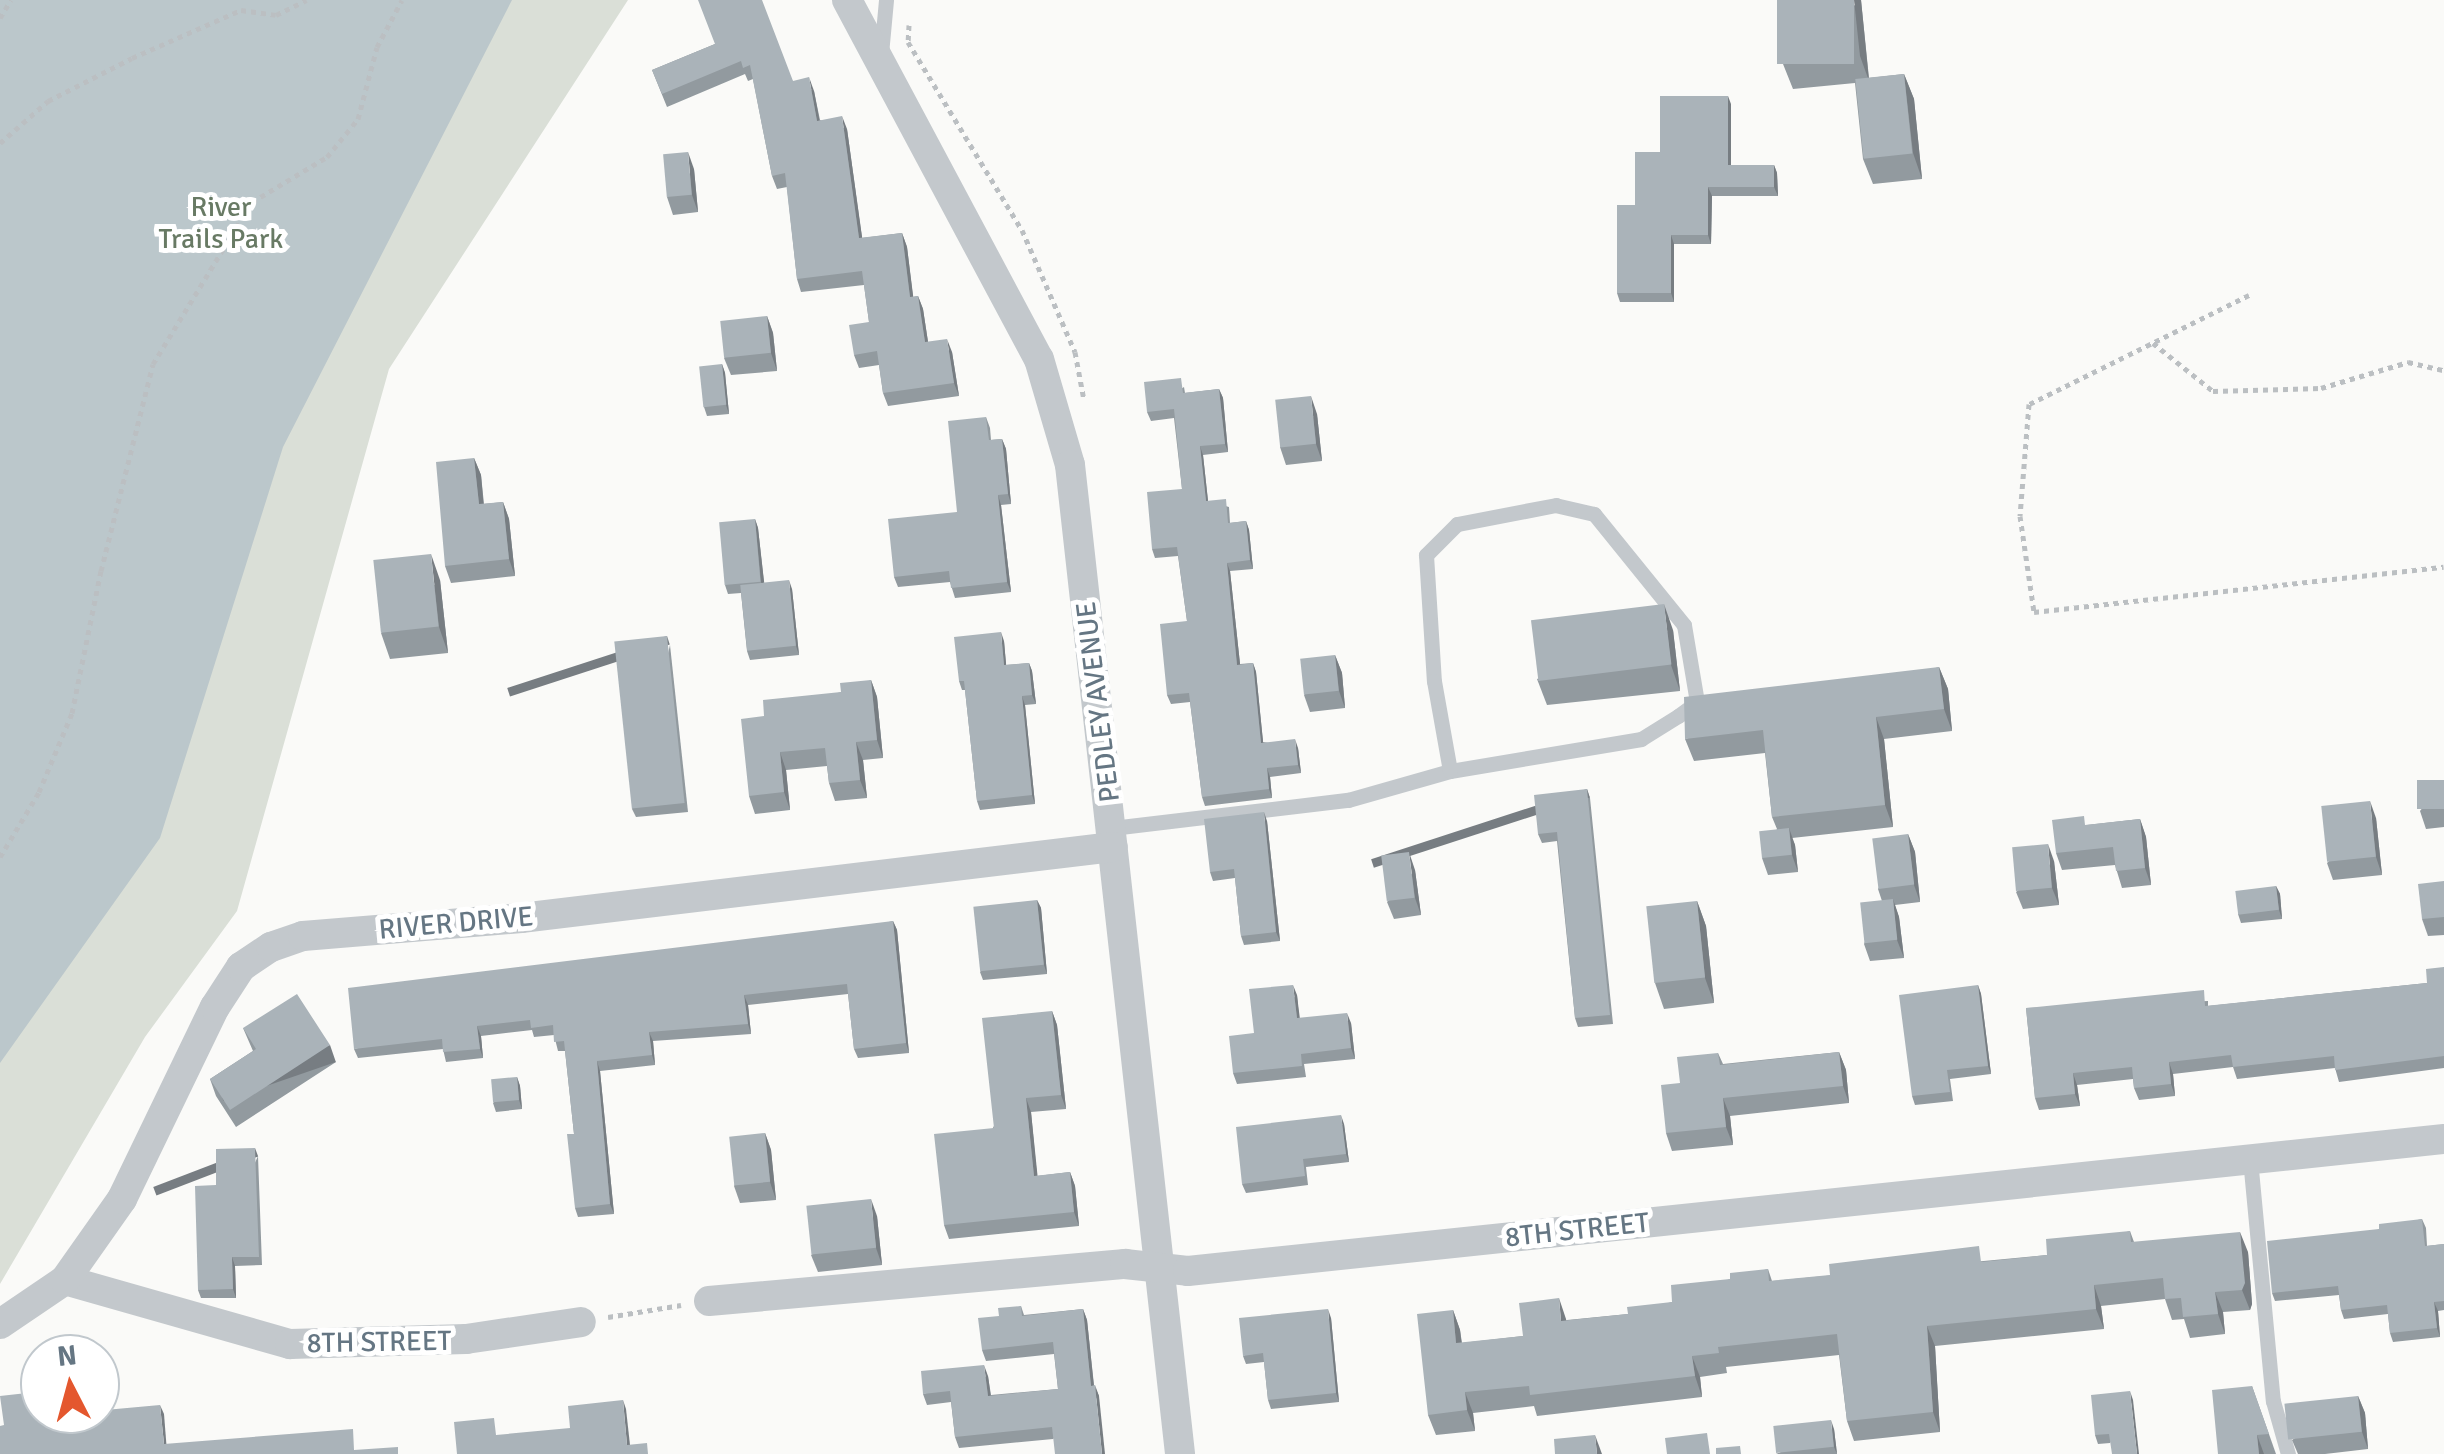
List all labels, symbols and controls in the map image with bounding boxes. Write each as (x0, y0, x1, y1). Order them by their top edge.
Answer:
park label: River Trails Park (159, 190, 283, 256)
street label: PEDLEY AVENUE (1069, 600, 1127, 804)
street label: RIVER DRIVE (377, 900, 535, 946)
street label: 8TH STREET (1503, 1206, 1651, 1254)
street label: 8TH STREET (306, 1324, 452, 1360)
north arrow (20, 1334, 120, 1434)
text: N (56, 1338, 79, 1374)

